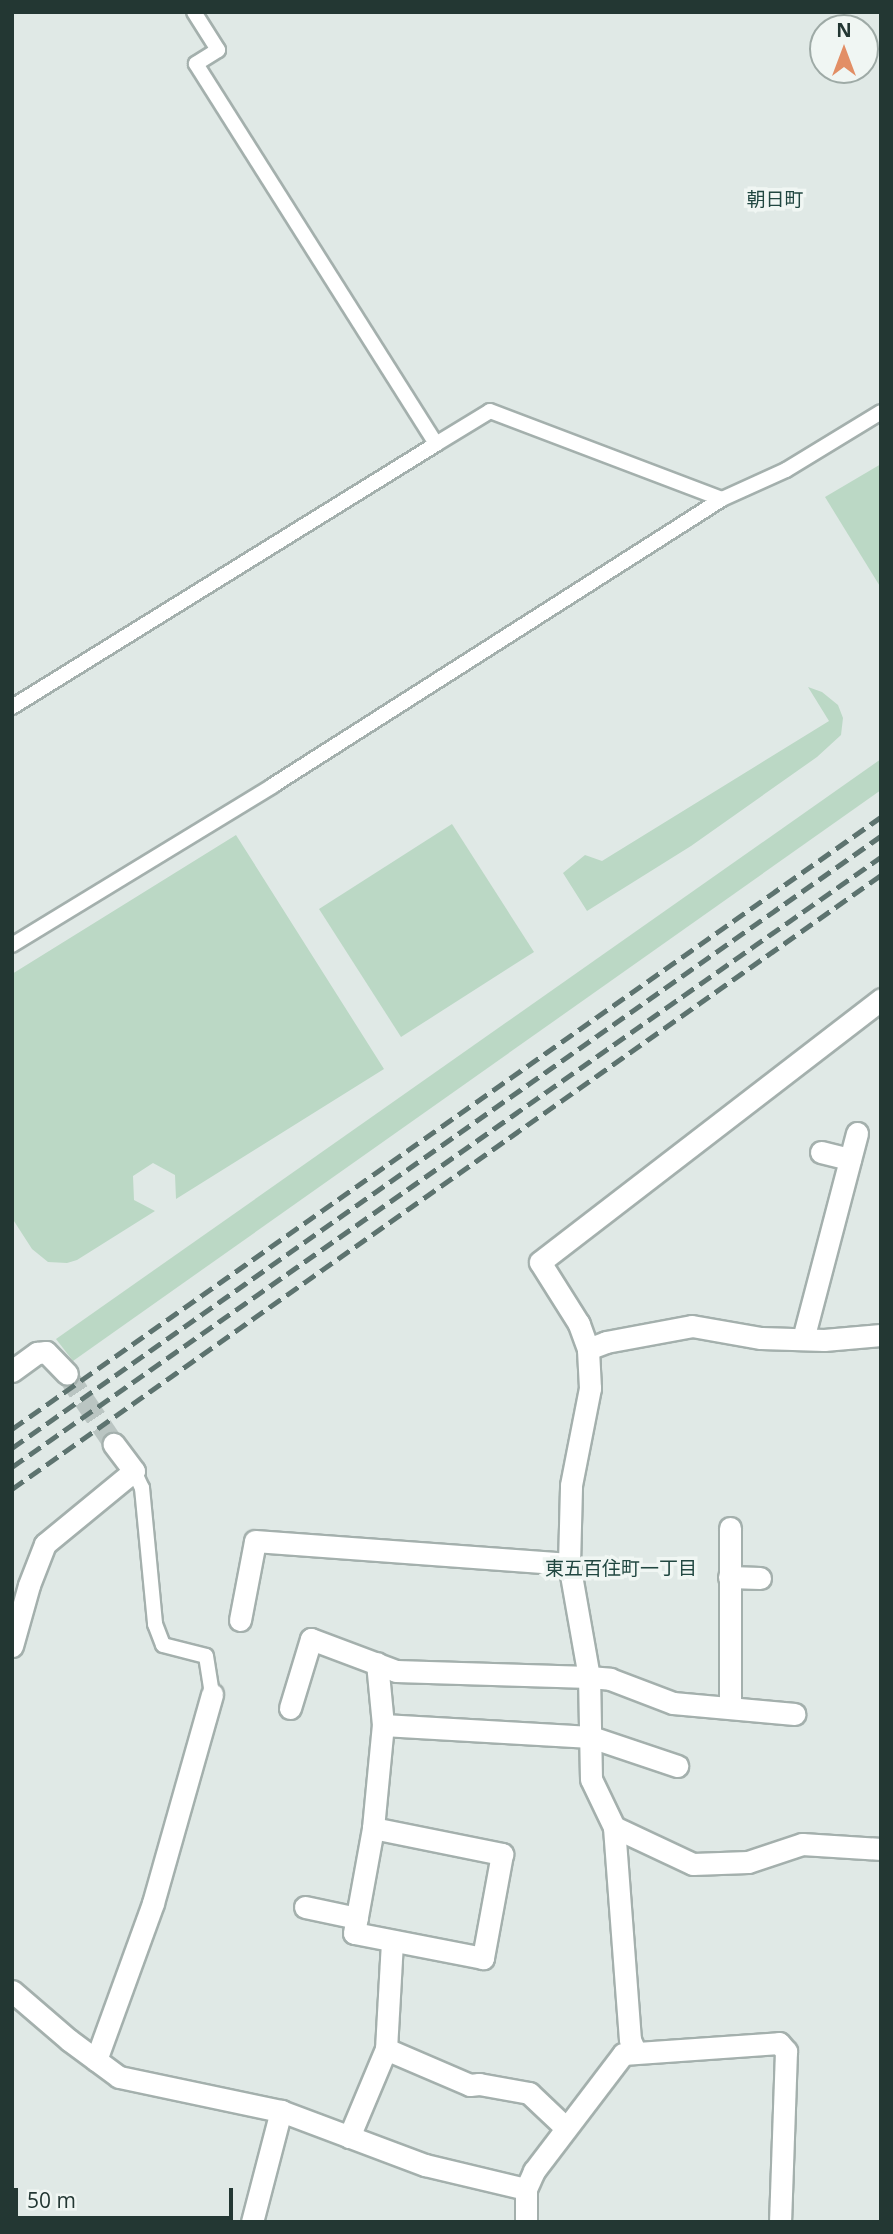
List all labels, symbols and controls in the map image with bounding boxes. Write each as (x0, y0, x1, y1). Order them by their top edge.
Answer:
north arrow (809, 14, 879, 84)
text: N (836, 17, 852, 43)
district label: 朝日町 (747, 189, 803, 211)
district label: 東五百住町一丁目 (545, 1558, 697, 1580)
scale bar (18, 2174, 236, 2218)
text: 50 m (27, 2186, 76, 2214)

